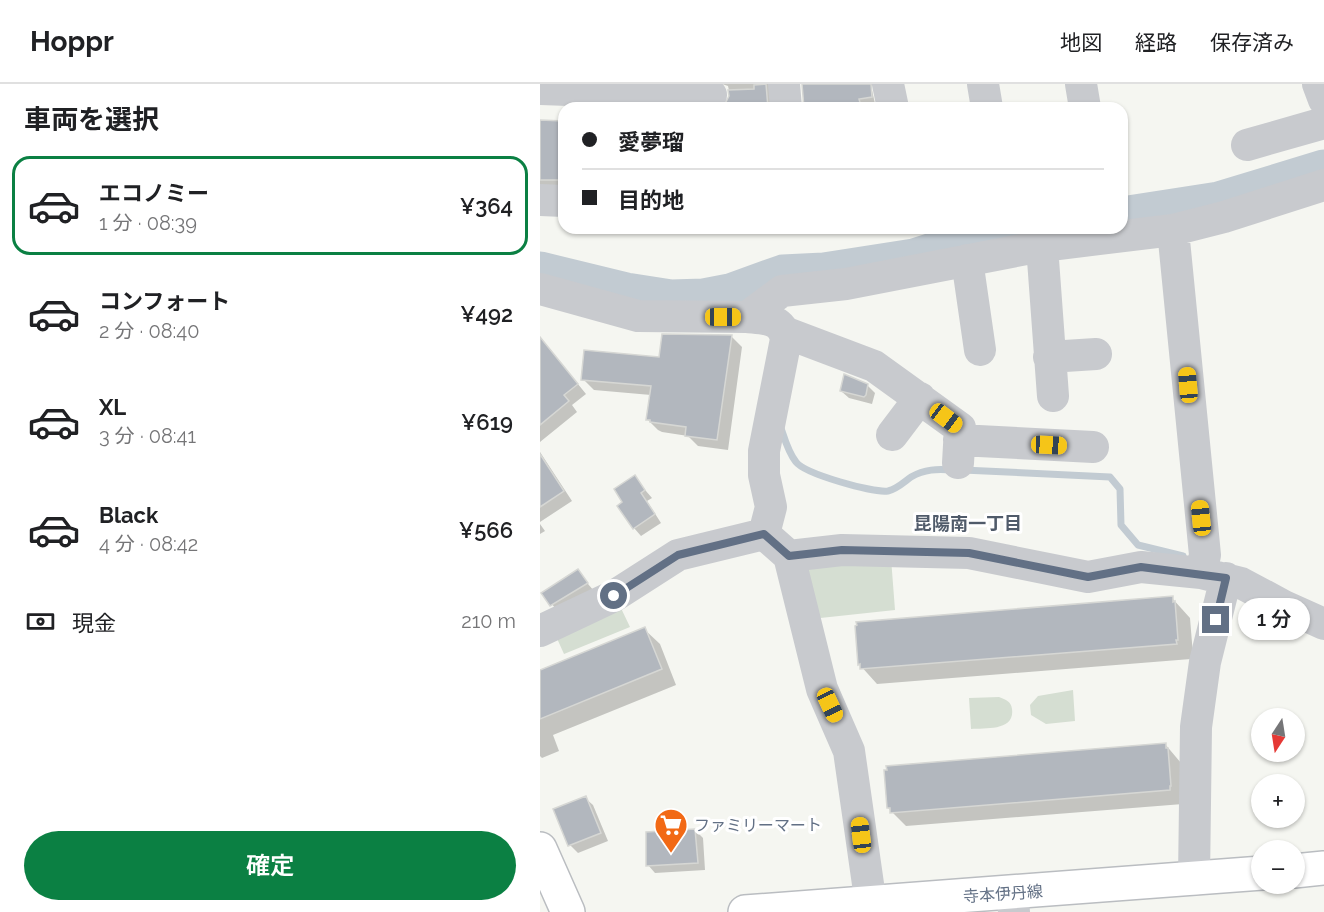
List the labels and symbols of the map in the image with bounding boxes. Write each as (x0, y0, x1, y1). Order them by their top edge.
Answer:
car (705, 308, 741, 326)
car (1177, 366, 1199, 404)
car (926, 400, 966, 436)
car (1031, 435, 1067, 455)
car (1190, 499, 1212, 537)
district label: 昆陽南一丁目 (914, 513, 1022, 534)
route start (600, 582, 627, 609)
callout: 1 分 (1237, 599, 1309, 641)
route end (1202, 606, 1229, 633)
car (814, 685, 846, 725)
north arrow (1251, 708, 1305, 762)
supermarket icon: ファミリーマート (653, 807, 689, 854)
place label: ファミリーマート (694, 816, 822, 835)
car (850, 816, 872, 854)
street label: 寺本伊丹線 (962, 882, 1044, 906)

